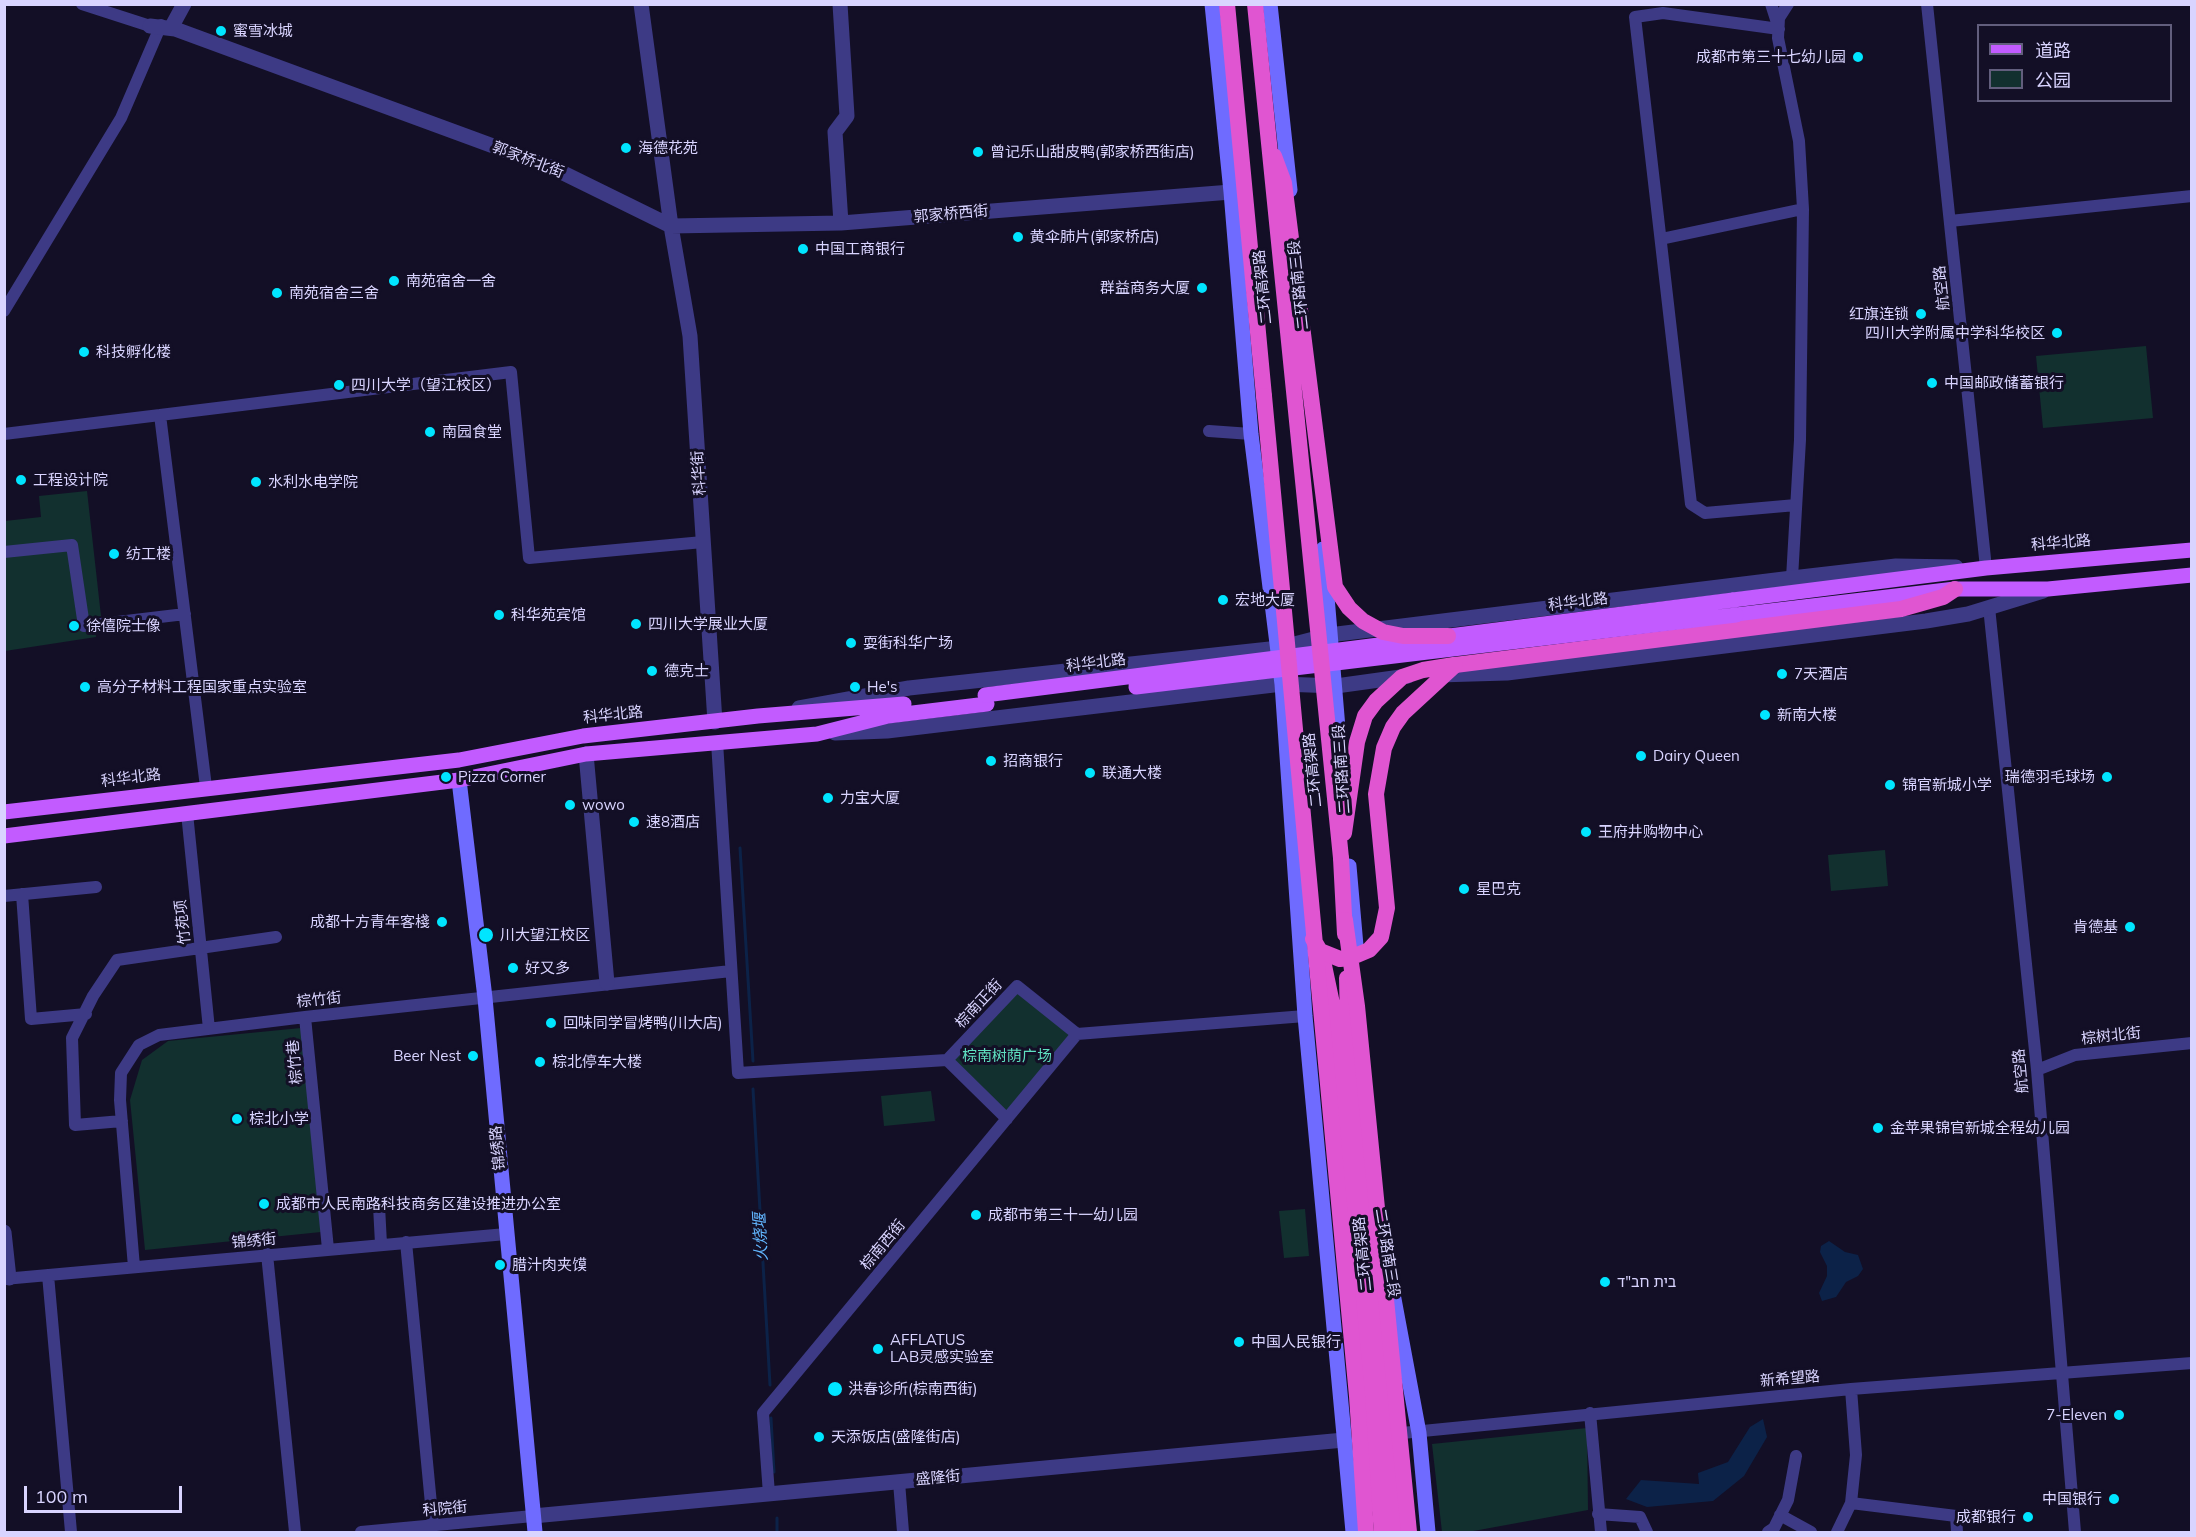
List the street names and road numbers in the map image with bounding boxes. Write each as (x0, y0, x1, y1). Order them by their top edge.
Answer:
street label: 郭家桥北街 (490, 138, 566, 182)
street label: 郭家桥西街 (913, 202, 989, 226)
street label: 二环路南三段 (1285, 239, 1313, 331)
street label: 二环高架路 (1250, 249, 1276, 325)
street label: 航空路 (1931, 265, 1953, 311)
street label: 科华街 (688, 450, 710, 496)
street label: 科华北路 (2030, 531, 2092, 555)
street label: 科华北路 (1547, 589, 1609, 615)
street label: 科华北路 (1065, 650, 1127, 676)
street label: 科华北路 (582, 703, 644, 727)
street label: 二环路南三段 (1330, 723, 1354, 815)
street label: 二环高架路 (1300, 732, 1326, 808)
street label: 科华北路 (100, 765, 162, 791)
street label: 竹苑项 (172, 899, 194, 945)
street label: 棕南正街 (952, 976, 1006, 1032)
street label: 棕竹街 (296, 989, 342, 1011)
street label: 棕树北街 (2080, 1024, 2142, 1048)
street label: 棕竹巷 (284, 1039, 306, 1085)
street label: 航空路 (2010, 1048, 2032, 1094)
street label: 锦绣路 (487, 1125, 509, 1171)
street label: 二环路南三段 (1371, 1207, 1403, 1299)
street label: 棕南西街 (857, 1216, 909, 1274)
street label: 二环高架路 (1350, 1216, 1376, 1292)
street label: 锦绣街 (231, 1230, 277, 1252)
street label: 新希望路 (1759, 1367, 1821, 1391)
street label: 盛隆街 (915, 1467, 961, 1489)
street label: 科院街 (422, 1498, 468, 1520)

